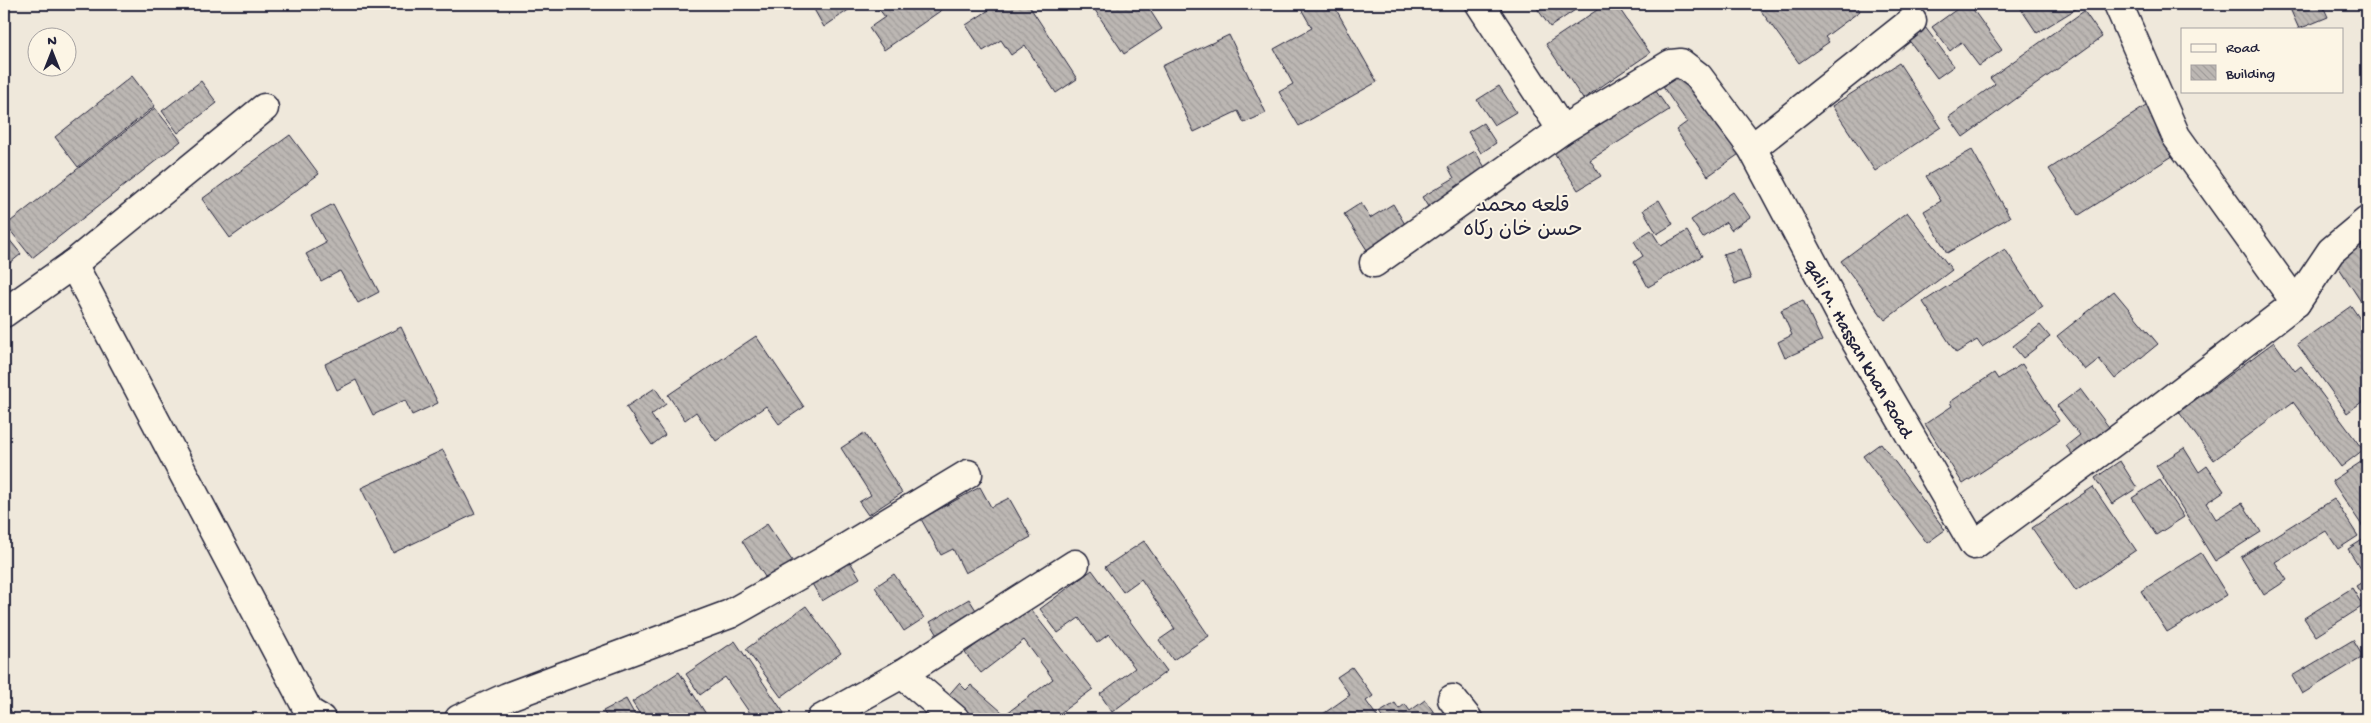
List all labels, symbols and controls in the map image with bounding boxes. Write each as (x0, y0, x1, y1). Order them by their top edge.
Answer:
north arrow (28, 28, 78, 78)
legend (2181, 28, 2344, 92)
text: N (47, 33, 57, 50)
text: Road (2226, 40, 2260, 58)
text: Building (2225, 66, 2275, 84)
district label: قلعه محمد حسن خان رکاه (1463, 195, 1583, 244)
street label: qali M. Hassan khan Road (1798, 255, 1918, 444)

